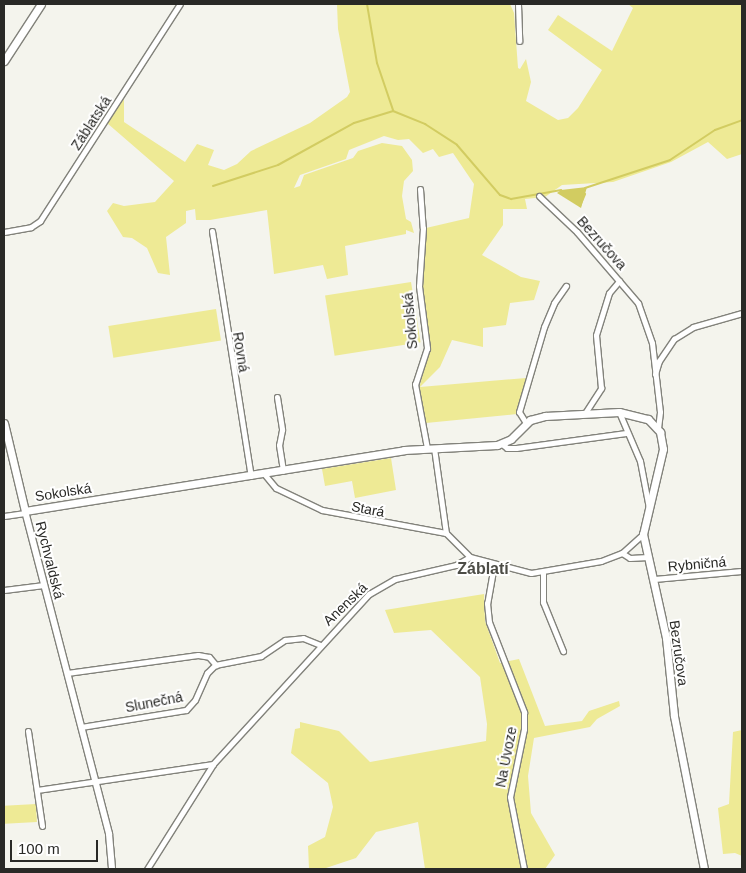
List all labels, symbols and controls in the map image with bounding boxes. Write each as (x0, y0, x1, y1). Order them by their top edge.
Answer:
street label: Záblatská (67, 93, 115, 153)
street label: Bezručova (574, 213, 630, 273)
street label: Sokolská (399, 292, 421, 350)
street label: Rovná (230, 331, 252, 373)
street label: Sokolská (34, 479, 92, 505)
street label: Stará (350, 498, 386, 520)
street label: Rychvaldská (32, 519, 68, 601)
street label: Rybničná (667, 553, 727, 575)
district label: Záblatí (457, 559, 509, 579)
street label: Anenská (320, 579, 370, 629)
street label: Bezručova (666, 619, 692, 687)
street label: Slunečná (124, 688, 184, 716)
street label: Na Úvoze (492, 725, 520, 789)
scale bar (12, 830, 100, 862)
text: 100 m (18, 840, 60, 857)

